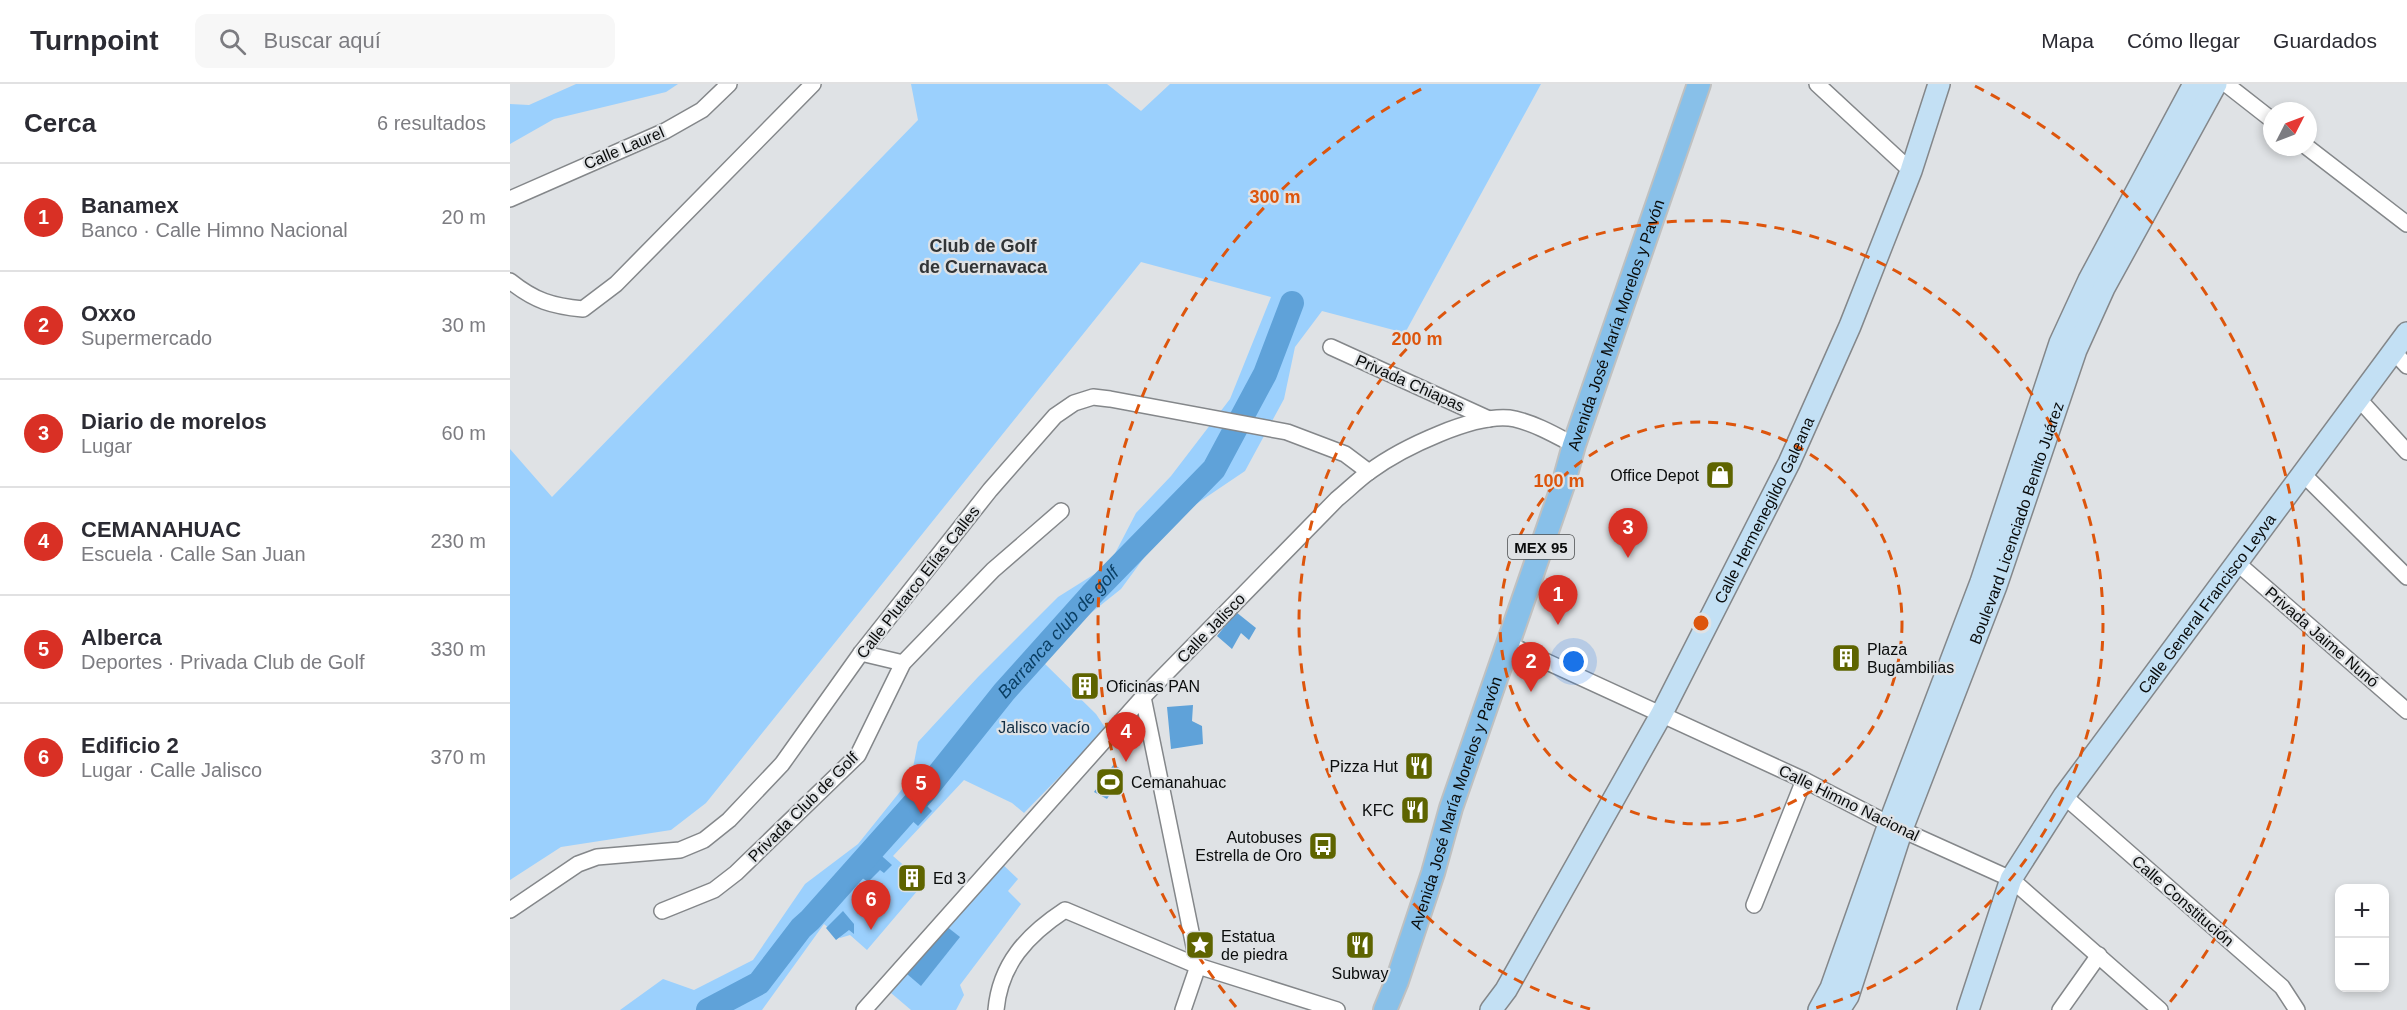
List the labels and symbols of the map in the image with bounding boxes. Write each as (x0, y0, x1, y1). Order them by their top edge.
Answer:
north arrow (2263, 102, 2317, 156)
street label: Calle Laurel (581, 123, 667, 173)
text: 300 m (1249, 187, 1301, 207)
street label: Avenida José María Morelos y Pavón (1564, 197, 1667, 453)
district label: Club de Golf de Cuernavaca (919, 236, 1048, 277)
text: 200 m (1391, 329, 1443, 349)
street label: Privada Chiapas (1353, 351, 1467, 415)
street label: Boulevard Licenciado Benito Juárez (1966, 400, 2066, 646)
street label: Calle Hermenegildo Galeana (1711, 414, 1817, 606)
shop icon: Office Depot (1704, 459, 1736, 491)
place label: Office Depot (1610, 467, 1700, 484)
text: 100 m (1533, 471, 1585, 491)
street label: Calle Plutarco Elías Calles (853, 502, 983, 662)
pin: 3 (1608, 508, 1648, 558)
street label: Calle General Francisco Leyva (2135, 510, 2279, 696)
road number: MEX 95 (1508, 535, 1574, 559)
water label: Barranca club de golf (994, 561, 1124, 702)
pin: 1 (1538, 576, 1578, 625)
street label: Privada Jaime Nunó (2262, 583, 2382, 691)
street label: Calle Jalisco (1174, 590, 1248, 666)
centre of rings (1691, 613, 1711, 633)
place label: Plaza Bugambilias (1867, 641, 1954, 676)
pin: 2 (1512, 642, 1550, 692)
building icon: Plaza Bugambilias (1830, 642, 1862, 674)
your location (1559, 647, 1588, 676)
building icon: Oficinas PAN (1069, 670, 1101, 702)
street label: Avenida José María Morelos y Pavón (1406, 674, 1504, 931)
place label: Oficinas PAN (1106, 678, 1200, 695)
pin: 4 (1106, 712, 1146, 762)
park label: Jalisco vacío (998, 719, 1090, 736)
street label: Privada Club de Golf (745, 748, 862, 865)
restaurant icon: Pizza Hut (1403, 750, 1435, 782)
place label: Pizza Hut (1330, 758, 1399, 775)
street label: Calle Himno Nacional (1776, 762, 1922, 844)
pin: 5 (902, 764, 940, 814)
sports icon: Cemanahuac (1094, 766, 1126, 798)
place label: Cemanahuac (1131, 774, 1226, 791)
restaurant icon: KFC (1399, 794, 1431, 826)
place label: KFC (1362, 802, 1394, 819)
place label: Autobuses Estrella de Oro (1195, 829, 1302, 864)
bus stop icon: Autobuses Estrella de Oro (1307, 830, 1339, 862)
street label: Calle Constitución (2129, 852, 2237, 950)
building icon: Ed 3 (896, 862, 928, 894)
place label: Ed 3 (933, 870, 966, 887)
pin: 6 (852, 880, 890, 930)
place label: Estatua de piedra (1221, 928, 1288, 963)
place icon: Estatua de piedra (1184, 929, 1216, 961)
restaurant icon: Subway (1344, 929, 1376, 961)
place label: Subway (1332, 965, 1388, 982)

